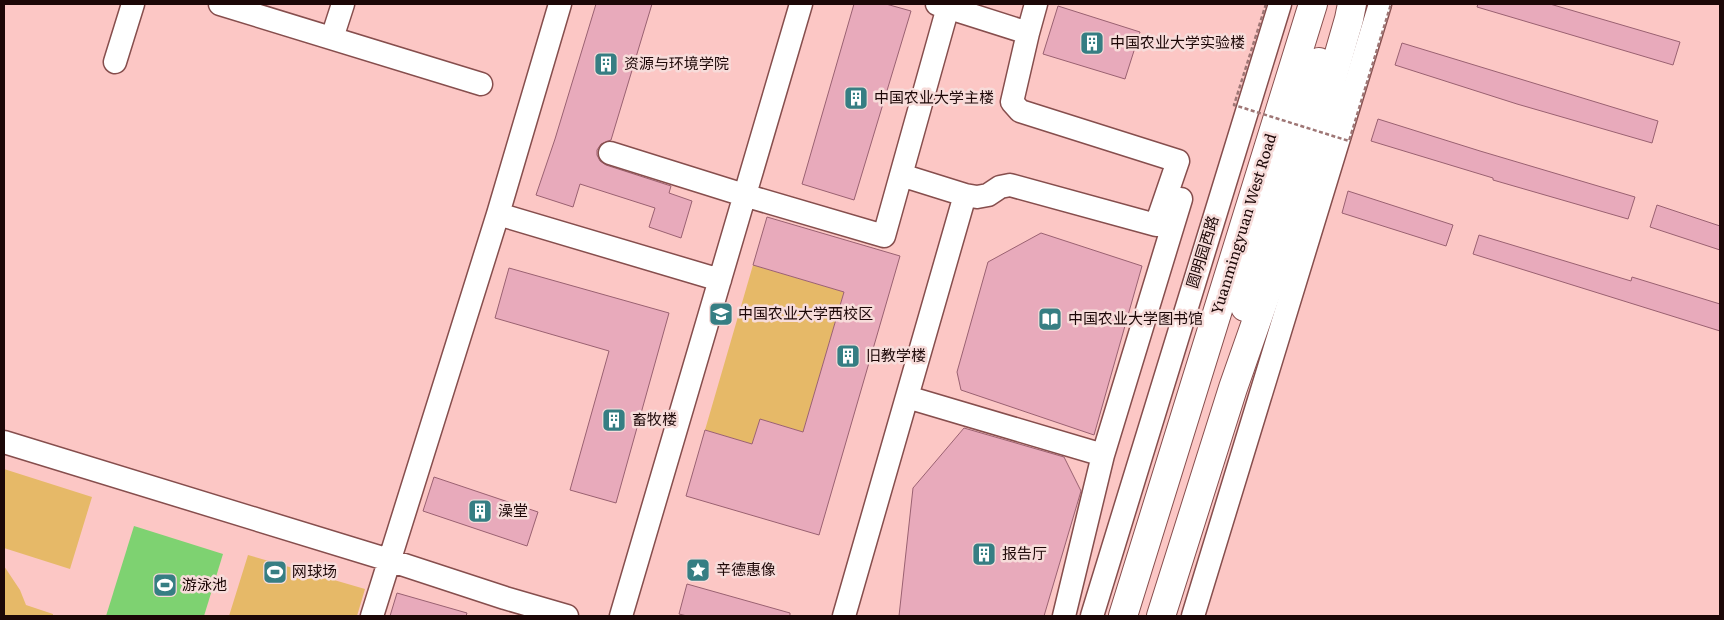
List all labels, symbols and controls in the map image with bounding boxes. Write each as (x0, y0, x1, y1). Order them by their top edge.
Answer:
building icon: 中国农业大学实验楼 (1079, 30, 1105, 56)
place label: 中国农业大学实验楼 (1110, 30, 1245, 53)
building icon: 资源与环境学院 (593, 51, 619, 77)
place label: 资源与环境学院 (624, 51, 729, 74)
building icon: 中国农业大学主楼 (843, 85, 869, 111)
place label: 中国农业大学主楼 (874, 85, 994, 108)
street label: Yuanmingyuan West Road (1204, 130, 1281, 317)
street label: 圆明园西路 (1180, 212, 1224, 291)
school or university icon: 中国农业大学西校区 (708, 301, 734, 327)
place label: 中国农业大学西校区 (738, 301, 873, 324)
library icon: 中国农业大学图书馆 (1037, 306, 1063, 332)
place label: 中国农业大学图书馆 (1068, 306, 1203, 329)
building icon: 旧教学楼 (835, 343, 861, 369)
place label: 旧教学楼 (866, 343, 926, 366)
building icon: 畜牧楼 (601, 407, 627, 433)
place label: 畜牧楼 (632, 407, 677, 430)
building icon: 澡堂 (467, 498, 493, 524)
place label: 澡堂 (498, 498, 528, 521)
building icon: 报告厅 (971, 541, 997, 567)
place label: 报告厅 (1002, 541, 1047, 564)
place icon: 辛德惠像 (685, 557, 711, 583)
place label: 辛德惠像 (716, 557, 776, 580)
sports icon: 网球场 (262, 559, 288, 585)
place label: 网球场 (292, 559, 337, 582)
sports icon: 游泳池 (152, 572, 178, 598)
place label: 游泳池 (182, 572, 227, 595)

